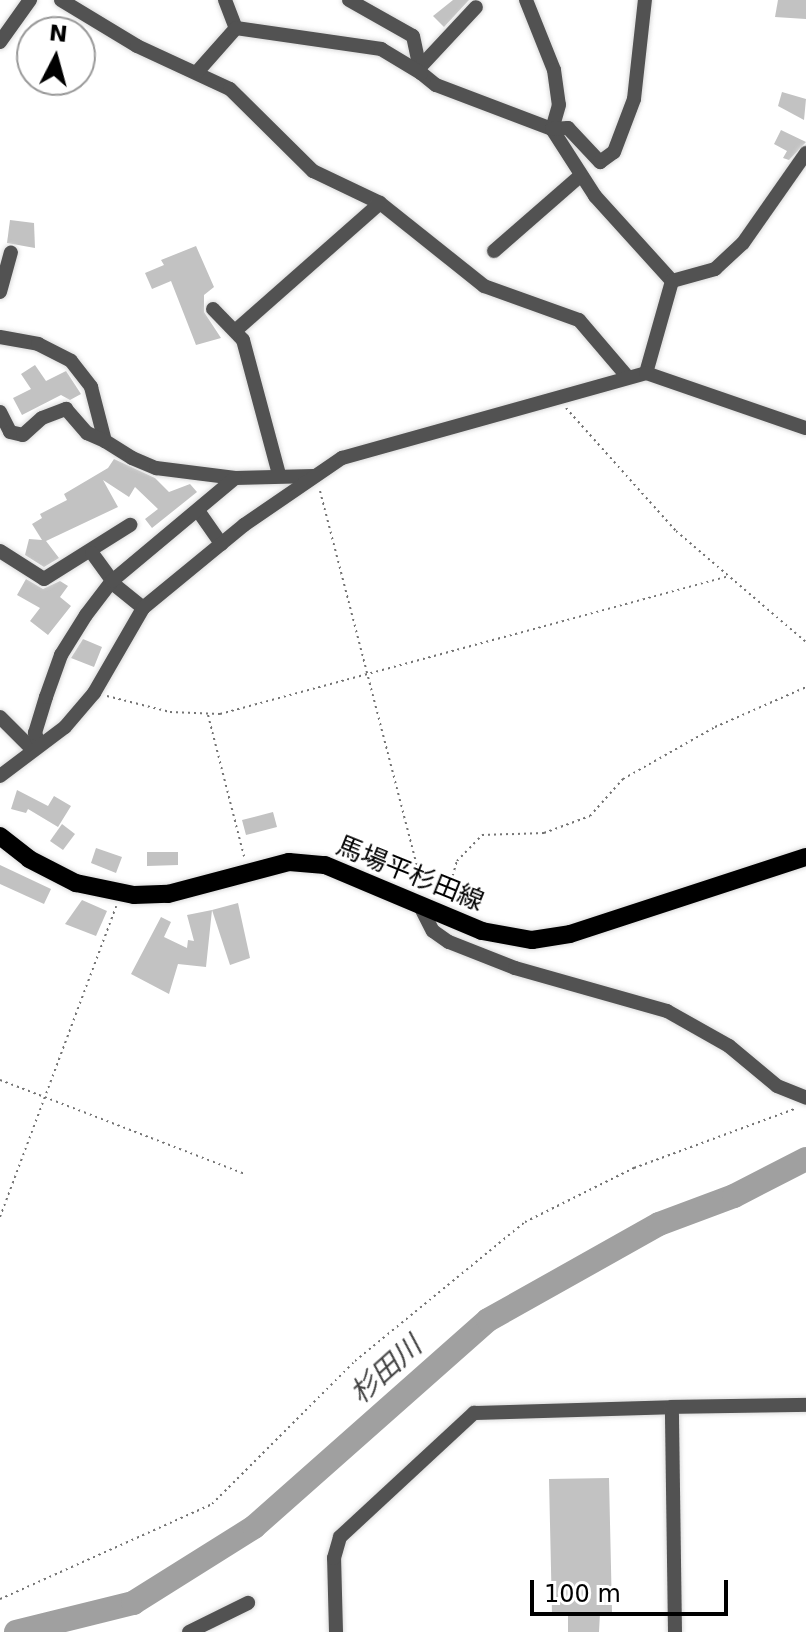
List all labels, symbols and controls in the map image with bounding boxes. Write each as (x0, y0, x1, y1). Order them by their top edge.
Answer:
north arrow (16, 16, 96, 96)
text: N (48, 20, 69, 47)
street label: 馬場平杉田線 (332, 830, 488, 918)
water label: 杉田川 (344, 1329, 428, 1411)
scale bar (534, 1564, 732, 1614)
text: 100 m (544, 1580, 621, 1608)

